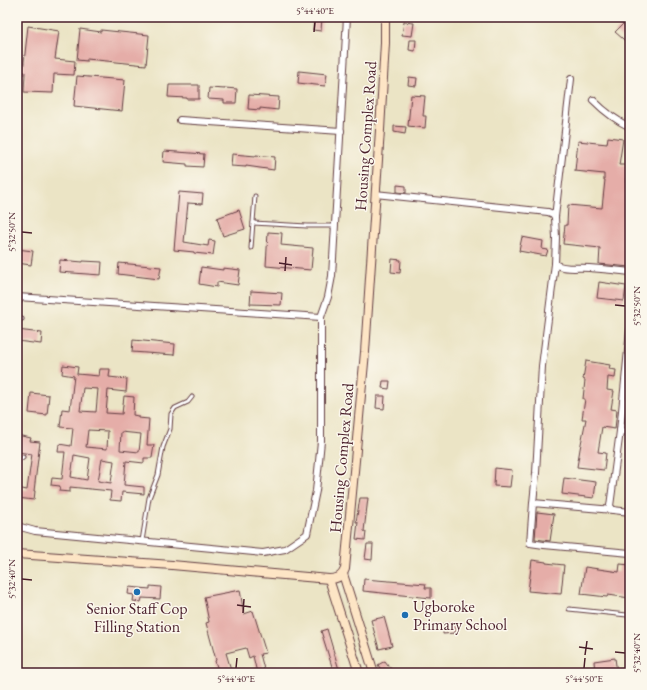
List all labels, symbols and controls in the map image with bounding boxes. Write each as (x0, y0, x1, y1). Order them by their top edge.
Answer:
text: 5°44'40"E (296, 4, 334, 17)
street label: Housing Complex Road (350, 59, 381, 212)
text: 5°32'50"N (5, 212, 18, 252)
text: 5°32'50"N (630, 286, 643, 326)
street label: Housing Complex Road (324, 381, 359, 534)
text: 5°32'40"N (5, 559, 18, 599)
marker: Senior Staff Cop Filling Station (132, 587, 142, 597)
place label: Ugboroke Primary School (413, 596, 507, 635)
place label: Senior Staff Cop Filling Station (86, 598, 188, 637)
marker: Ugboroke Primary School (400, 610, 410, 620)
text: 5°32'40"N (630, 633, 643, 673)
text: 5°44'40"E (217, 672, 255, 685)
text: 5°44'50"E (565, 672, 603, 685)

